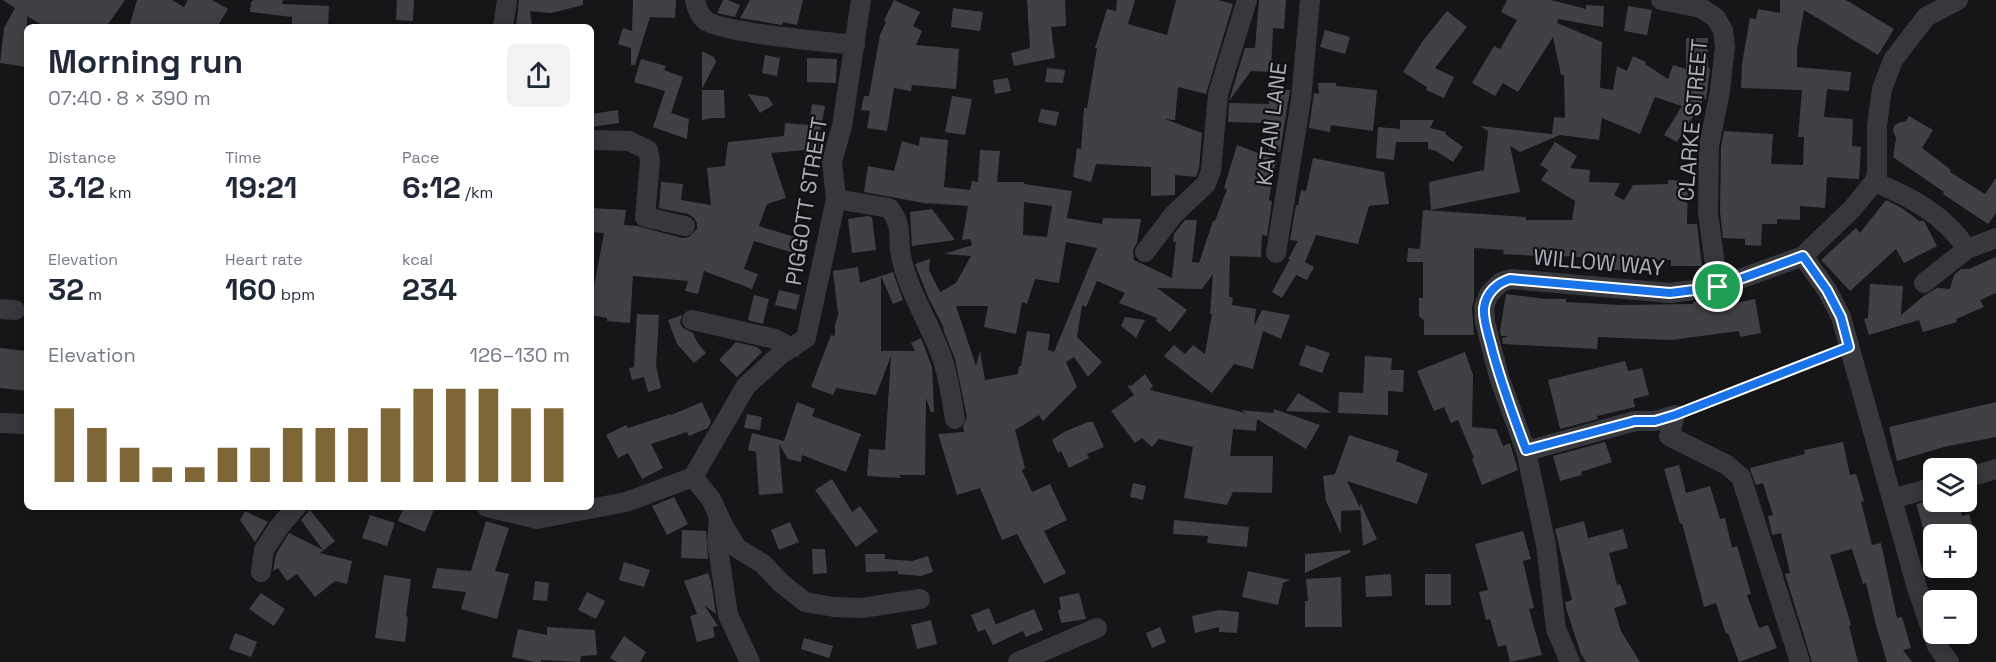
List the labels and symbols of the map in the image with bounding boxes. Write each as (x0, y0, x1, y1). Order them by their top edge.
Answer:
street label: CLARKE STREET (1671, 38, 1713, 202)
street label: KATAN LANE (1250, 61, 1292, 187)
street label: PIGGOTT STREET (779, 115, 833, 287)
street label: WILLOW WAY (1532, 242, 1666, 282)
pin (1692, 261, 1743, 312)

